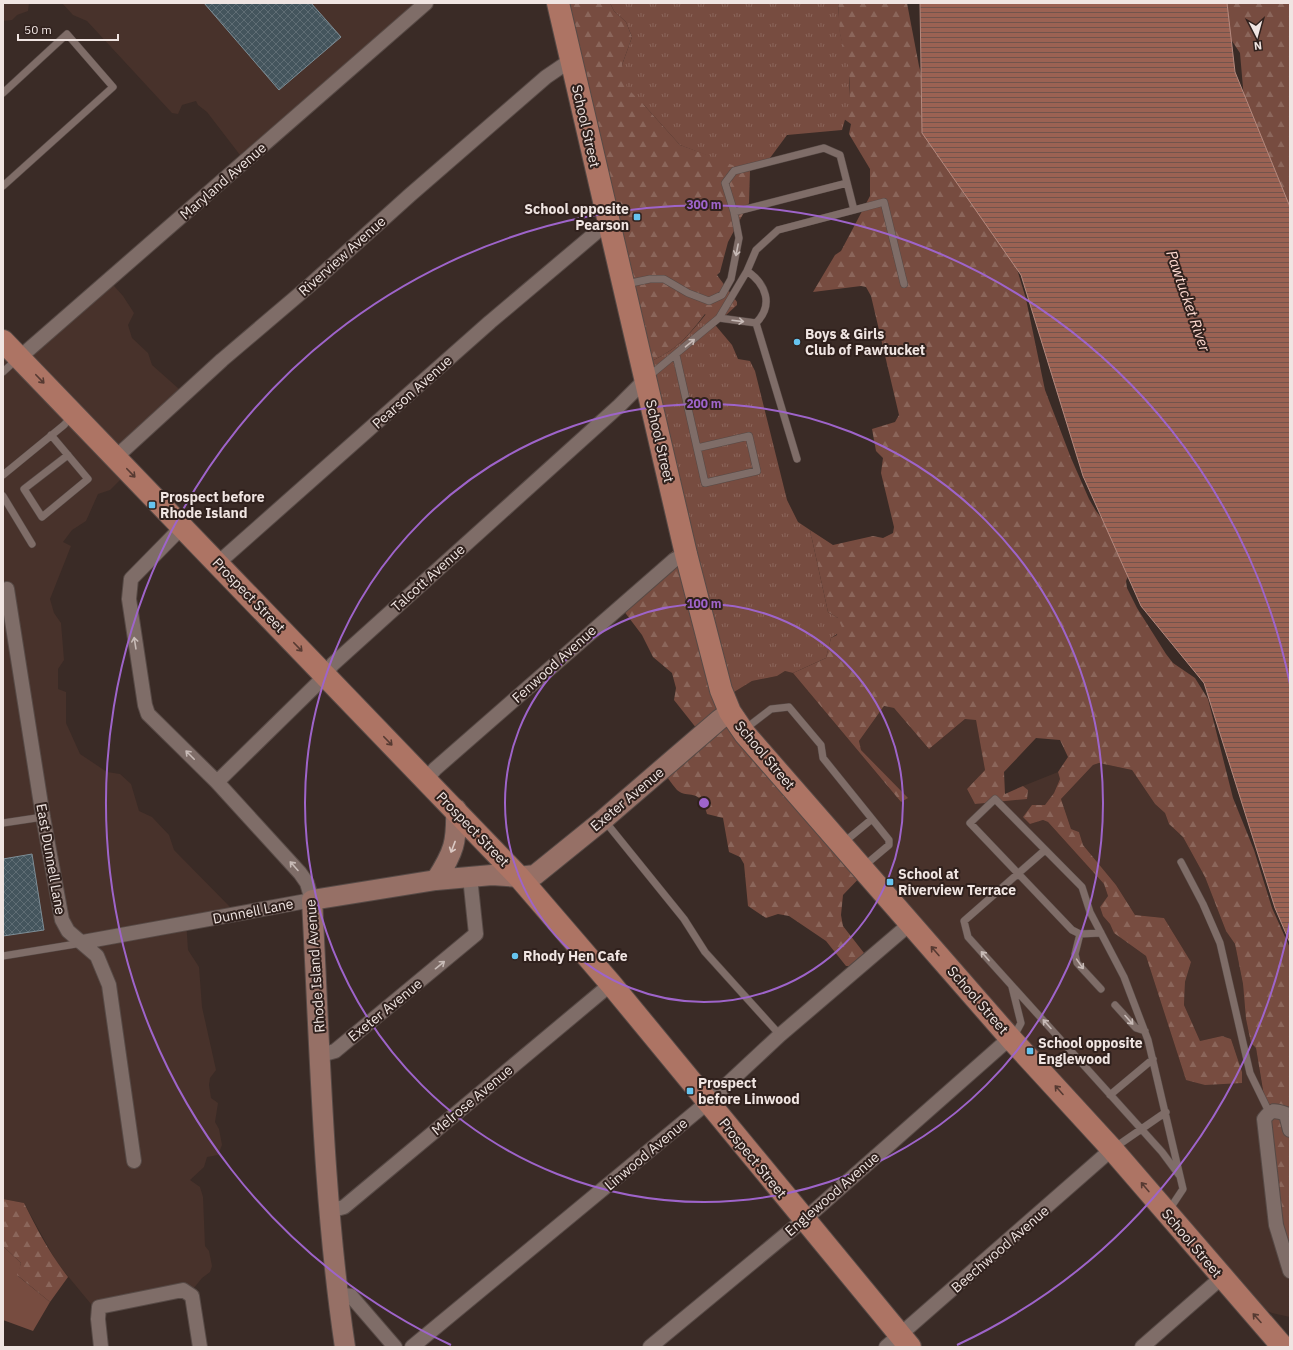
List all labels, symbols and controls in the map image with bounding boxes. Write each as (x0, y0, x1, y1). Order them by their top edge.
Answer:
scale bar (18, 16, 118, 42)
north arrow (1237, 16, 1277, 56)
text: 50 m (24, 22, 52, 37)
text: N (1253, 39, 1263, 53)
street label: School Street (568, 83, 604, 169)
street label: Maryland Avenue (176, 138, 270, 223)
text: 300 m (686, 197, 722, 212)
place label: School opposite Pearson (524, 200, 629, 234)
street label: Riverview Avenue (295, 212, 389, 300)
marker: School opposite Pearson (632, 212, 642, 222)
one-way arrow (732, 243, 740, 256)
water label: Pawtucket River (1162, 248, 1215, 355)
one-way arrow (731, 317, 744, 325)
place label: Boys & Girls Club of Pawtucket (805, 325, 925, 359)
marker: Boys & Girls Club of Pawtucket (792, 337, 802, 347)
one-way arrow (685, 338, 696, 347)
street label: Pearson Avenue (368, 351, 456, 433)
one-way arrow (35, 374, 45, 384)
text: 200 m (686, 396, 722, 411)
street label: School Street (642, 398, 678, 484)
one-way arrow (126, 468, 136, 478)
place label: Prospect before Rhode Island (160, 488, 265, 522)
marker: Prospect before Rhode Island (147, 500, 157, 510)
street label: Talcott Avenue (387, 540, 469, 616)
street label: Prospect Street (209, 554, 289, 636)
text: 100 m (686, 596, 722, 611)
street label: Fenwood Avenue (508, 621, 600, 707)
one-way arrow (131, 637, 139, 650)
one-way arrow (293, 642, 303, 652)
street label: School Street (731, 717, 799, 793)
one-way arrow (383, 736, 393, 746)
one-way arrow (185, 750, 195, 760)
street label: Exeter Avenue (587, 763, 668, 835)
street label: Prospect Street (433, 788, 513, 870)
centre of rings (697, 796, 711, 810)
street label: East Dunnell Lane (32, 802, 70, 916)
one-way arrow (449, 840, 457, 852)
one-way arrow (290, 861, 299, 872)
place label: School at Riverview Terrace (898, 865, 1016, 899)
marker: School at Riverview Terrace (885, 877, 895, 887)
street label: Dunnell Lane (211, 894, 295, 928)
street label: Rhode Island Avenue (301, 898, 329, 1033)
one-way arrow (931, 946, 940, 956)
place label: Rhody Hen Cafe (523, 947, 628, 965)
marker: Rhody Hen Cafe (510, 951, 520, 961)
one-way arrow (981, 951, 990, 961)
one-way arrow (1076, 959, 1084, 970)
one-way arrow (435, 961, 446, 970)
street label: School Street (944, 962, 1013, 1038)
street label: Exeter Avenue (344, 974, 426, 1045)
one-way arrow (1124, 1015, 1133, 1025)
one-way arrow (1042, 1019, 1051, 1029)
place label: School opposite Englewood (1038, 1034, 1143, 1068)
marker: School opposite Englewood (1025, 1046, 1035, 1056)
street label: Melrose Avenue (428, 1061, 516, 1139)
place label: Prospect before Linwood (698, 1074, 800, 1108)
one-way arrow (1054, 1085, 1063, 1095)
marker: Prospect before Linwood (685, 1086, 695, 1096)
street label: Linwood Avenue (601, 1114, 691, 1194)
street label: Prospect Street (715, 1114, 791, 1202)
street label: Englewood Avenue (781, 1148, 883, 1240)
one-way arrow (1140, 1182, 1149, 1193)
street label: Beechwood Avenue (947, 1201, 1053, 1296)
street label: School Street (1158, 1205, 1226, 1281)
one-way arrow (1252, 1313, 1262, 1323)

